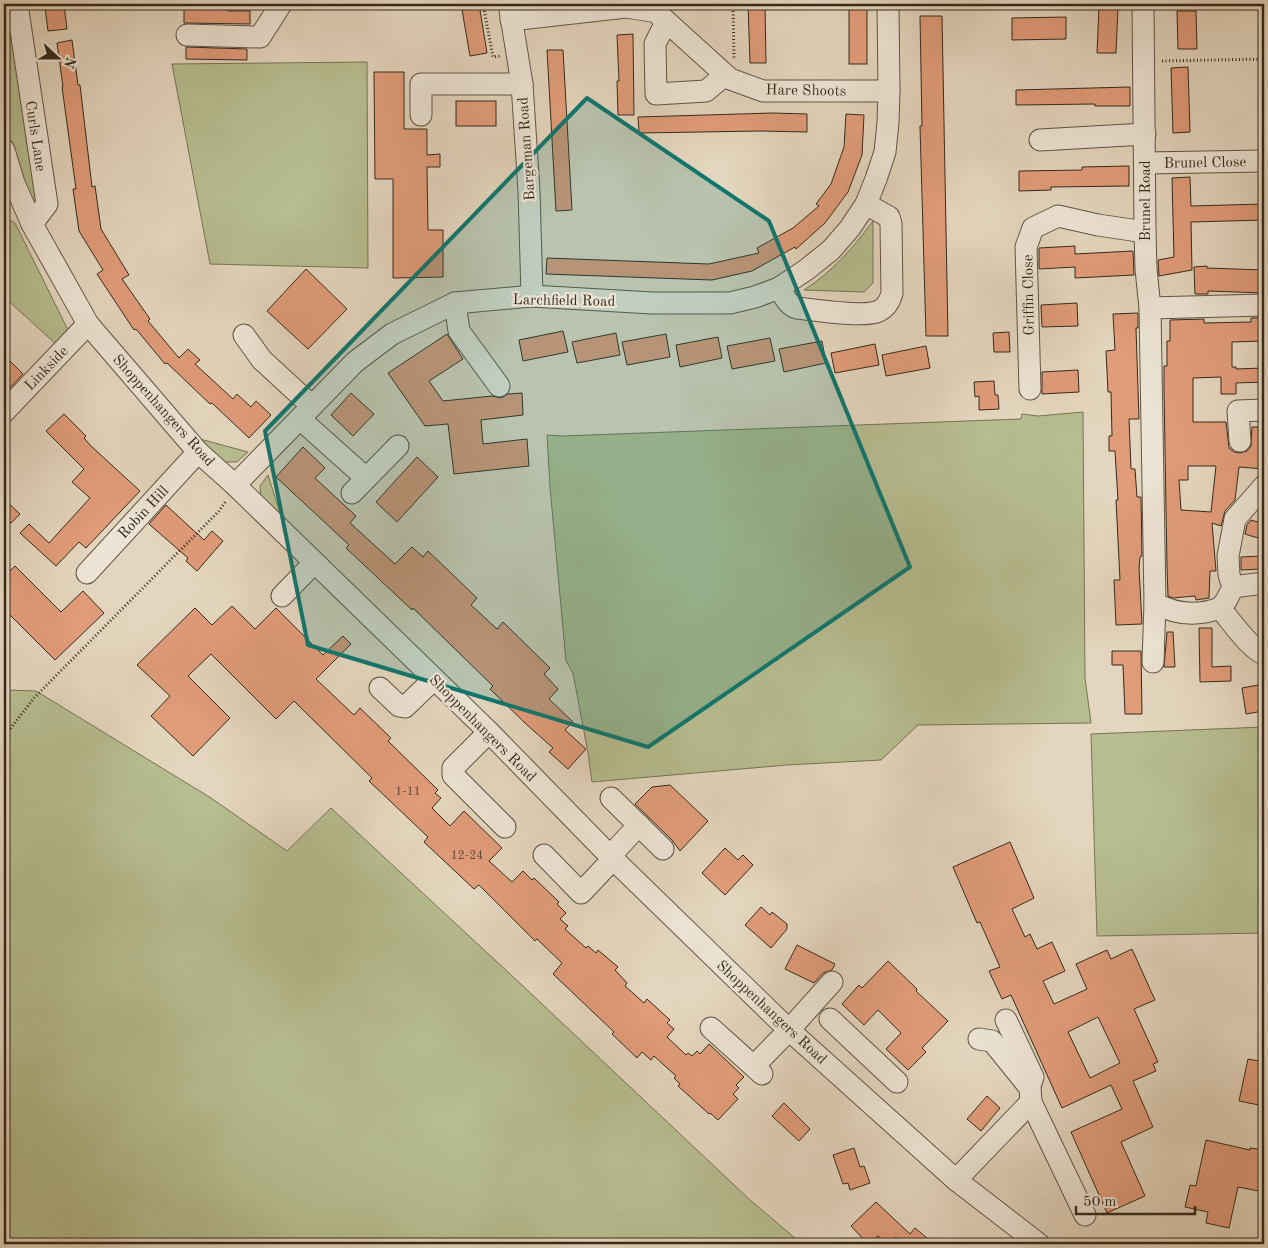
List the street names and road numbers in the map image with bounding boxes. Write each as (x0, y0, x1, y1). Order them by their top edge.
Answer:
street label: Hare Shoots (766, 83, 846, 100)
street label: Bargeman Road (516, 96, 539, 201)
street label: Curls Lane (22, 100, 48, 173)
street label: Brunel Close (1164, 155, 1247, 172)
street label: Brunel Road (1139, 160, 1154, 242)
street label: Griffin Close (1021, 254, 1038, 336)
street label: Larchfield Road (513, 293, 616, 310)
street label: Linkside (22, 344, 72, 394)
street label: Shoppenhangers Road (109, 352, 217, 470)
street label: Robin Hill (116, 484, 172, 542)
street label: Shoppenhangers Road (426, 673, 538, 786)
street label: Shoppenhangers Road (713, 958, 829, 1068)

